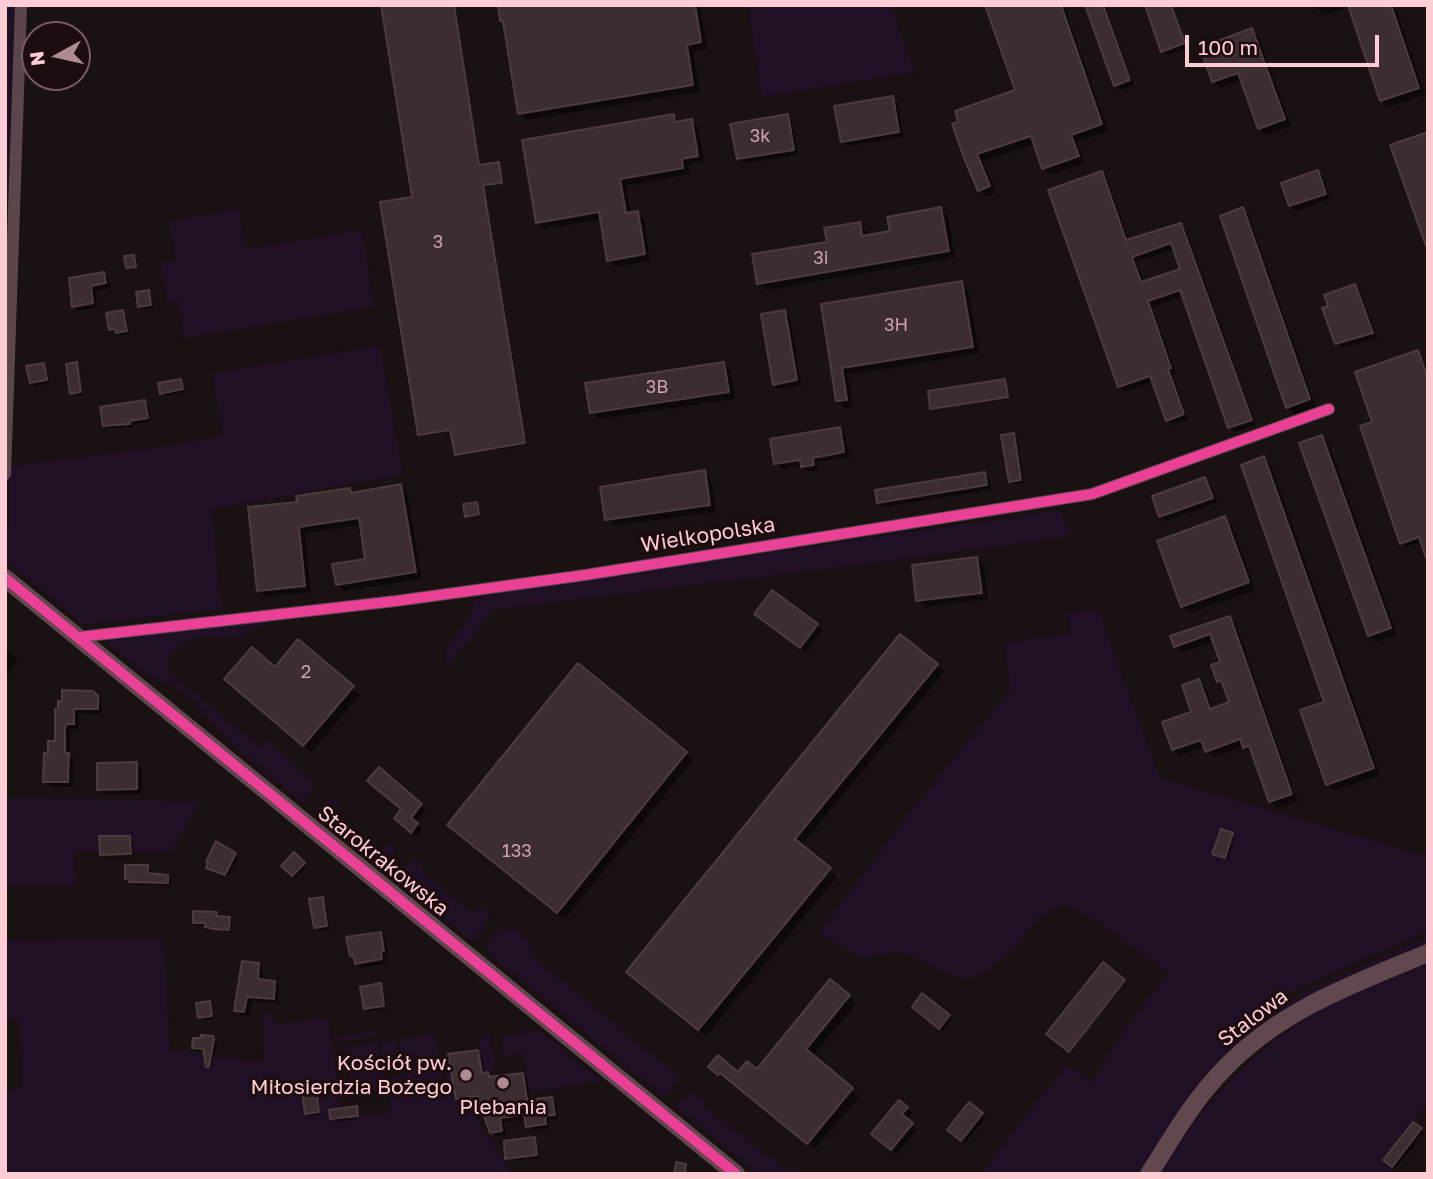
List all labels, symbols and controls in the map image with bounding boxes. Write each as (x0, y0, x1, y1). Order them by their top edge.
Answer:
north arrow (21, 21, 91, 91)
scale bar (1188, 21, 1382, 65)
text: 100 m (1198, 34, 1258, 60)
text: N (24, 50, 49, 67)
house number: 3k (750, 125, 770, 147)
house number: 3 (433, 231, 443, 253)
house number: 3i (813, 247, 829, 269)
house number: 3H (884, 314, 908, 336)
house number: 3B (646, 376, 668, 398)
street label: Wielkopolska (639, 512, 777, 558)
house number: 2 (301, 661, 311, 683)
street label: Starokrakowska (312, 801, 454, 921)
house number: 133 (502, 840, 532, 862)
street label: Stalowa (1213, 984, 1293, 1052)
place label: Kościół pw. Miłosierdzia Bożego (250, 1050, 452, 1100)
marker: Kościół pw. Miłosierdzia Bożego (458, 1067, 474, 1083)
marker: Plebania (495, 1075, 511, 1091)
place label: Plebania (459, 1094, 547, 1120)

